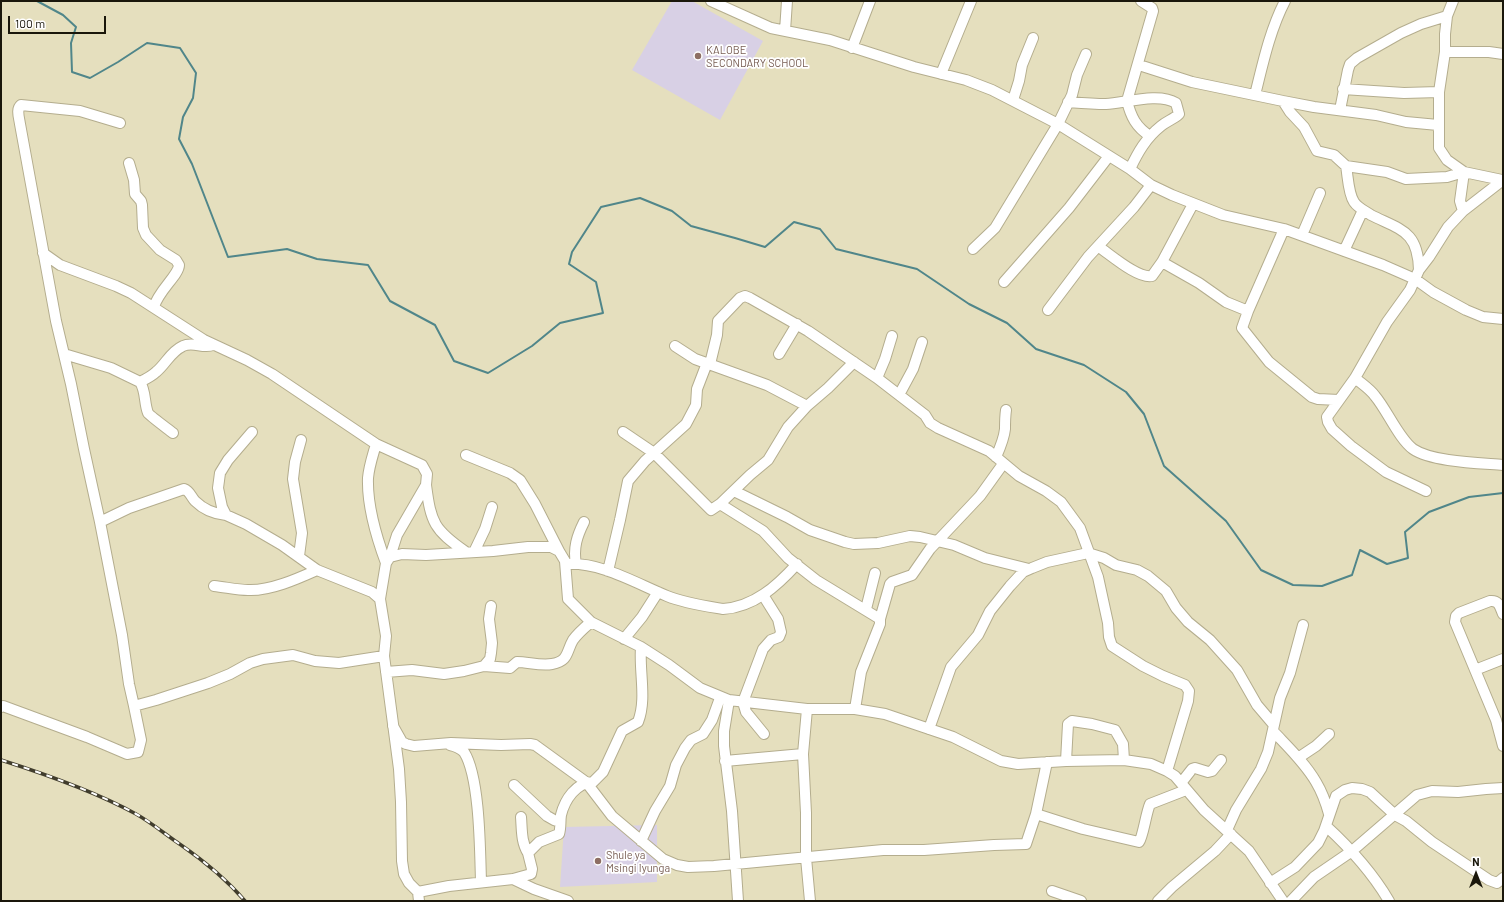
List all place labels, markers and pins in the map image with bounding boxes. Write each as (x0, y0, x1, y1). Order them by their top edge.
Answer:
place label: KALOBE SECONDARY SCHOOL (706, 43, 808, 69)
marker: KALOBE SECONDARY SCHOOL (693, 51, 703, 61)
place label: Shule ya Msingi Iyunga (606, 848, 670, 874)
marker: Shule ya Msingi Iyunga (593, 856, 603, 866)

